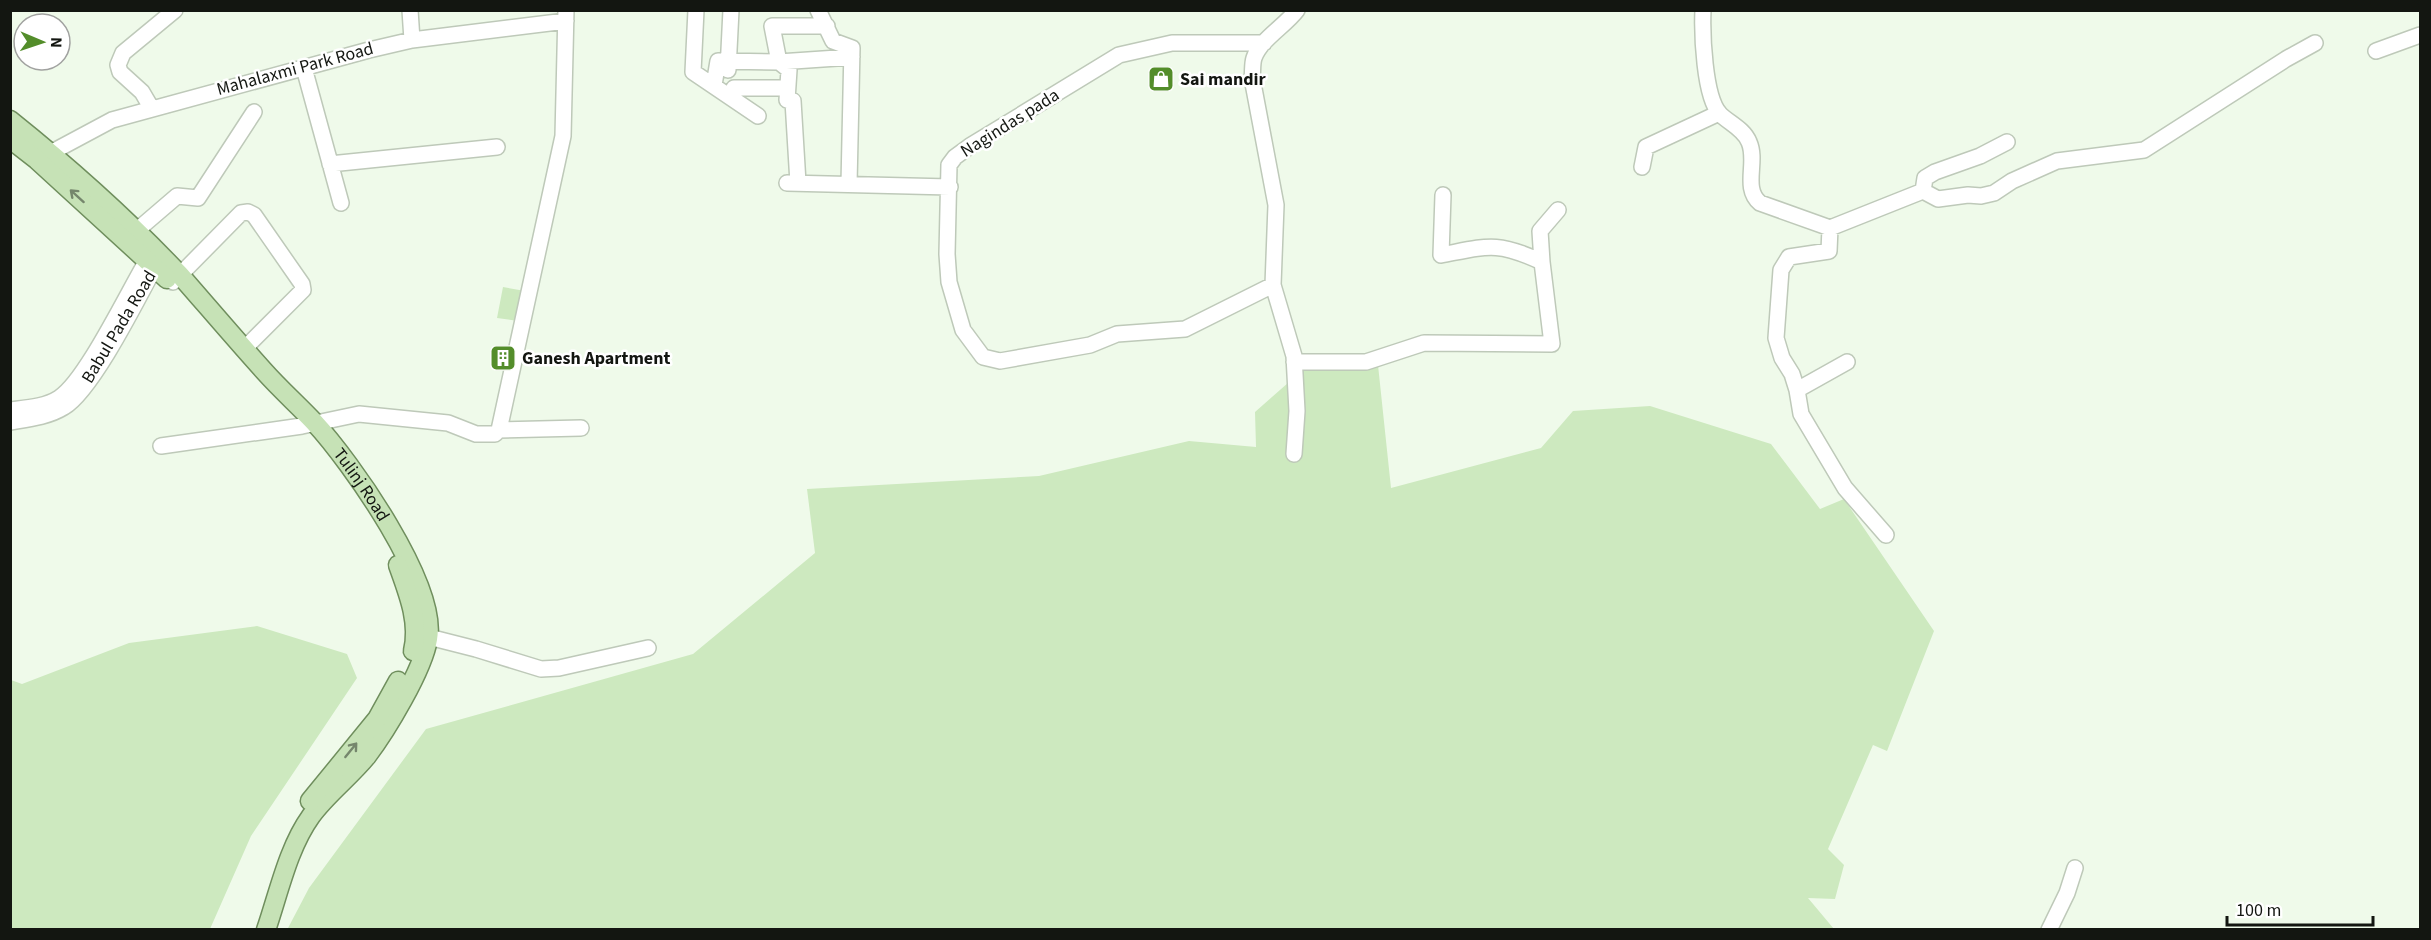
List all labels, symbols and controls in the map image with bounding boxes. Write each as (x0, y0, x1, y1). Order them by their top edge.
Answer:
north arrow (12, 12, 72, 72)
street label: Mahalaxmi Park Road (214, 36, 376, 102)
text: N (45, 37, 67, 48)
shop icon: Sai mandir (1146, 64, 1176, 94)
place label: Sai mandir (1180, 67, 1267, 92)
street label: Nagindas pada (956, 83, 1064, 163)
one-way arrow (70, 189, 85, 203)
street label: Babul Pada Road (75, 266, 163, 388)
building icon: Ganesh Apartment (488, 343, 518, 373)
place label: Ganesh Apartment (522, 346, 670, 371)
street label: Tulinj Road (328, 442, 396, 526)
one-way arrow (345, 742, 358, 758)
scale bar (2227, 889, 2372, 927)
text: 100 m (2236, 898, 2281, 923)

